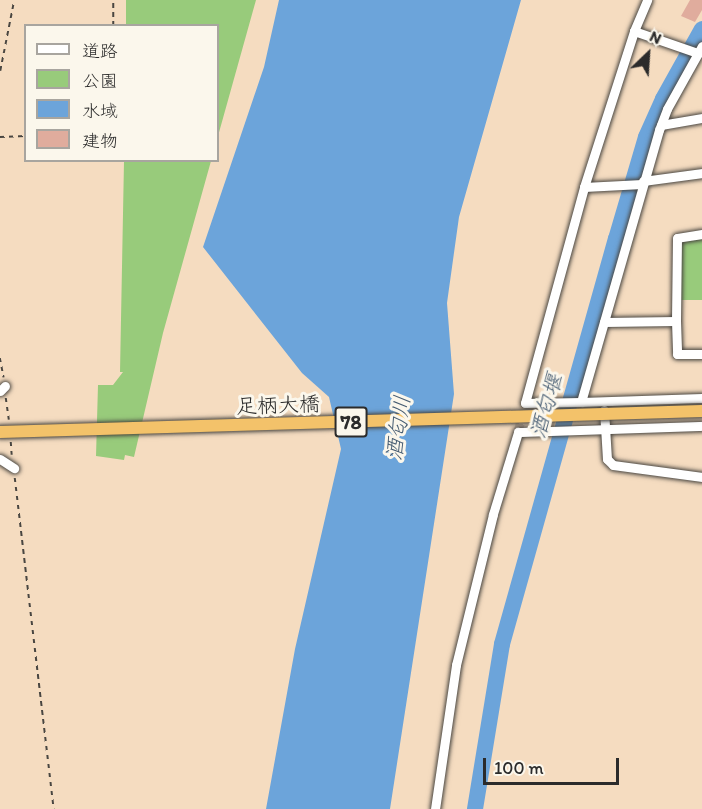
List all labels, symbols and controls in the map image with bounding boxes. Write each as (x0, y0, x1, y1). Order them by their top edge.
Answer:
legend (24, 24, 219, 162)
north arrow (618, 24, 678, 84)
text: N (647, 26, 665, 48)
text: 道路 (82, 40, 118, 62)
text: 公園 (82, 70, 118, 92)
text: 水域 (82, 100, 118, 122)
text: 建物 (82, 130, 118, 152)
water label: 酒匂堰 (524, 371, 568, 441)
street label: 足柄大橋 (236, 391, 320, 419)
water label: 酒匂川 (380, 393, 416, 463)
road number: 78 (334, 405, 368, 439)
scale bar (486, 746, 622, 784)
text: 100 m (494, 757, 544, 779)

